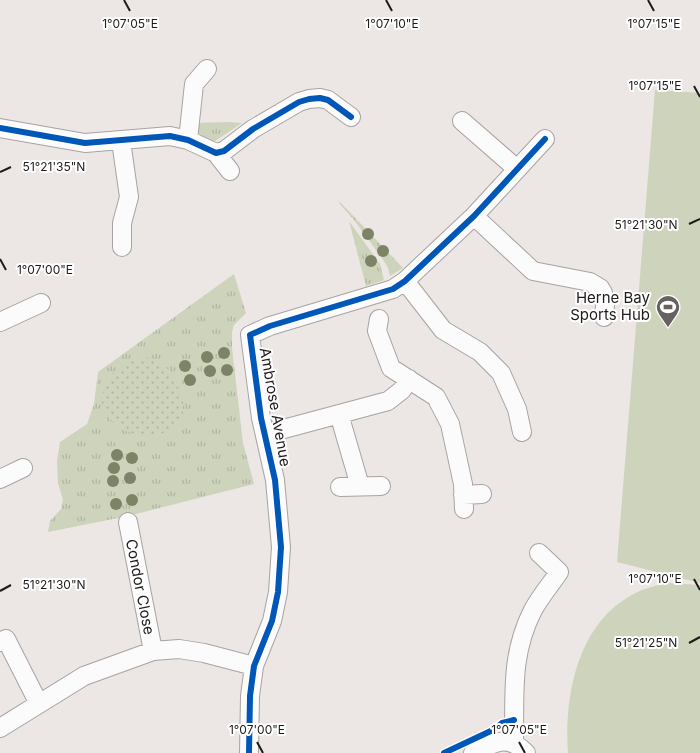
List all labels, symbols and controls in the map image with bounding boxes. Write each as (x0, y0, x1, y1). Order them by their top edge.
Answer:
text: 1°07'05"E (102, 16, 158, 31)
text: 1°07'10"E (365, 16, 419, 31)
text: 1°07'15"E (627, 16, 681, 31)
text: 1°07'15"E (628, 78, 682, 93)
text: 51°21'35"N (23, 159, 85, 174)
text: 51°21'30"N (614, 217, 678, 232)
text: 1°07'00"E (17, 262, 73, 277)
place label: Herne Bay Sports Hub (570, 288, 651, 324)
sports icon: Herne Bay Sports Hub (655, 294, 681, 328)
street label: Ambrose Avenue (256, 346, 295, 468)
street label: Condor Close (122, 537, 159, 636)
text: 1°07'10"E (628, 571, 682, 586)
text: 51°21'30"N (22, 577, 86, 592)
text: 51°21'25"N (615, 635, 677, 650)
text: 1°07'00"E (229, 722, 285, 737)
text: 1°07'05"E (491, 722, 547, 737)

